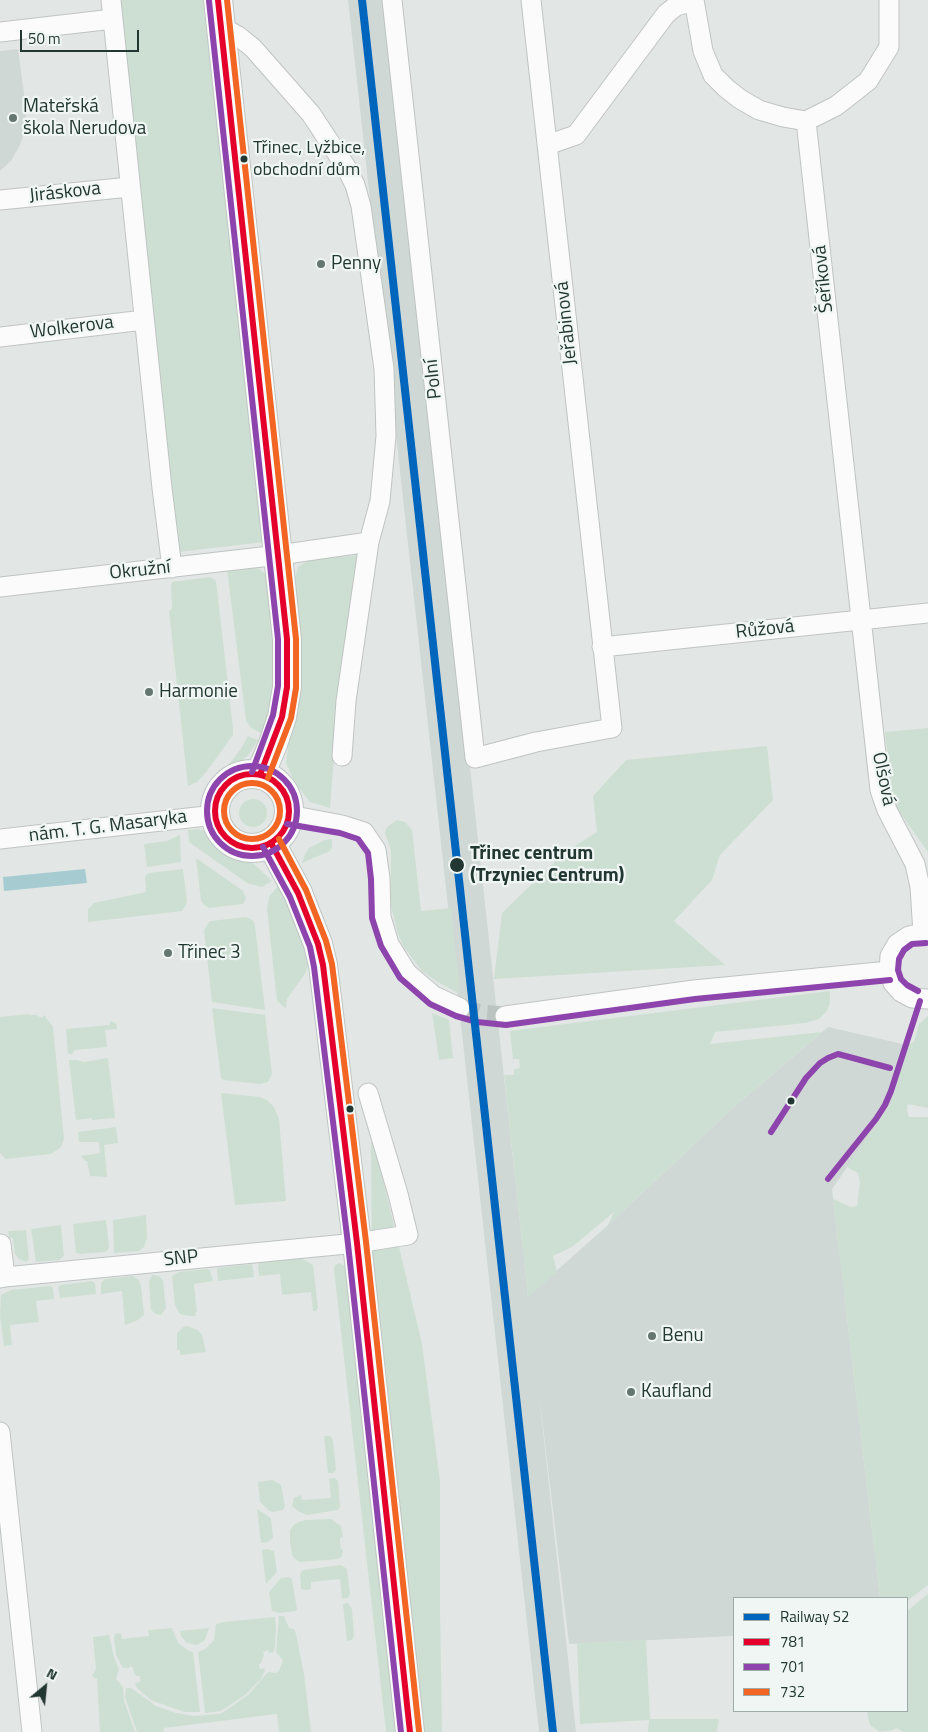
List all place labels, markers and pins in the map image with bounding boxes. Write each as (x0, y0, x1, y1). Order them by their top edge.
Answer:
place label: Mateřská škola Nerudova (23, 96, 146, 140)
marker: Mateřská škola Nerudova (7, 112, 19, 124)
place label: Třinec, Lyžbice, obchodní dům (253, 138, 365, 180)
marker: Třinec, Lyžbice, obchodní dům (239, 154, 249, 164)
place label: Penny (331, 253, 381, 275)
marker: Penny (315, 258, 327, 270)
place label: Harmonie (159, 681, 238, 703)
marker: Harmonie (143, 686, 155, 698)
place label: Třinec centrum (Trzyniec Centrum) (470, 843, 624, 887)
marker: Třinec centrum (Trzyniec Centrum) (448, 856, 466, 874)
place label: Třinec 3 (178, 942, 241, 964)
marker: Třinec 3 (162, 947, 174, 959)
unlabelled marker (786, 1096, 796, 1106)
unlabelled marker (345, 1104, 355, 1114)
place label: Benu (662, 1325, 704, 1347)
marker: Benu (646, 1330, 658, 1342)
place label: Kaufland (641, 1381, 712, 1403)
marker: Kaufland (625, 1386, 637, 1398)

